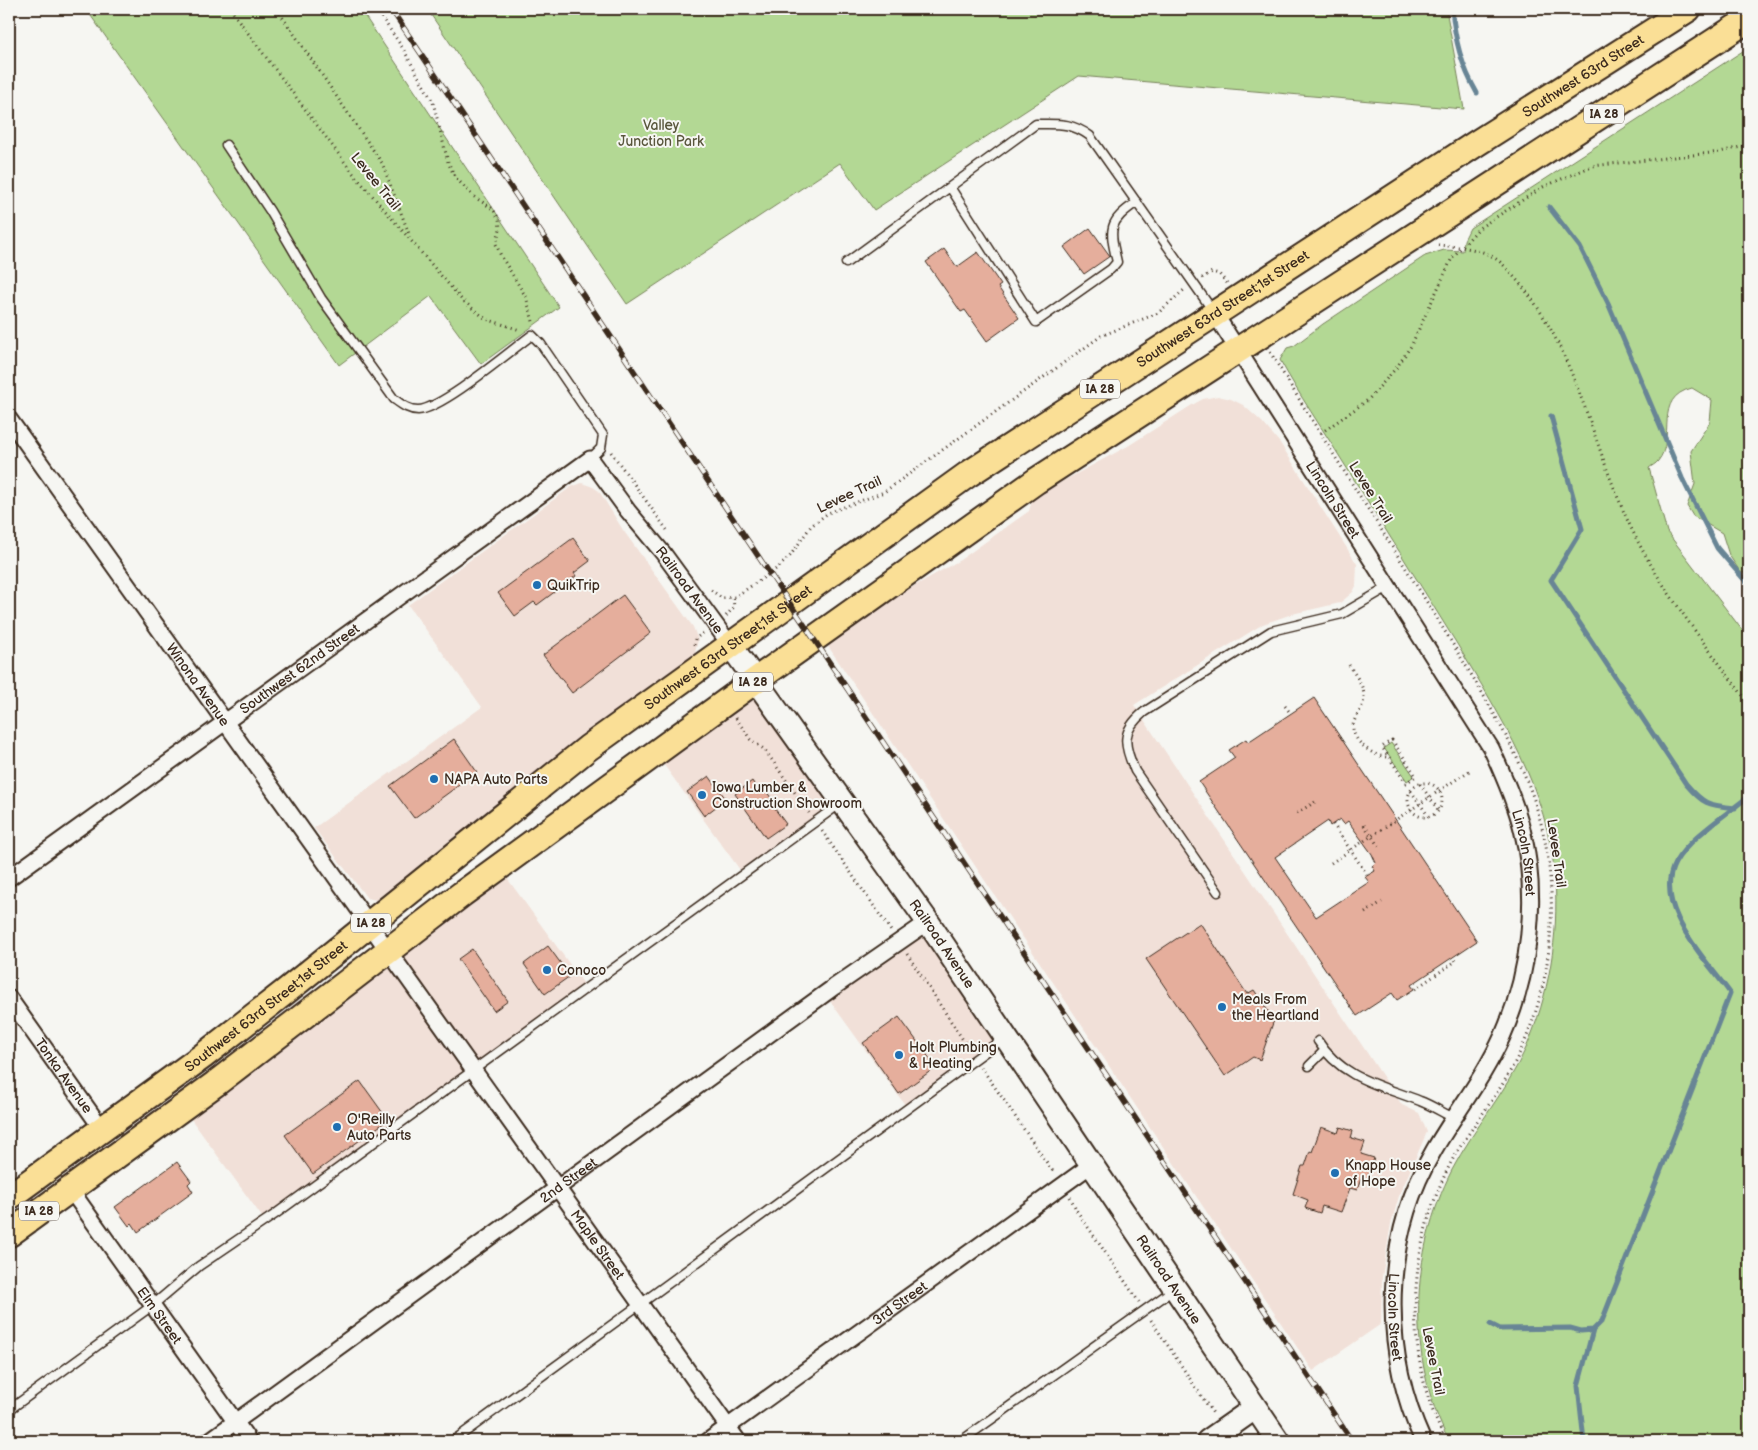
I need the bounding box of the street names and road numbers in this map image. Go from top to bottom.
street label: Southwest 63rd Street [1519,31,1648,121]
road number: IA 28 [1584,105,1624,124]
street label: Levee Trail [347,149,404,214]
street label: Southwest 63rd Street;1st Street [1134,246,1313,371]
road number: IA 28 [1080,379,1120,398]
street label: Lincoln Street [1302,458,1364,542]
street label: Levee Trail [1345,458,1396,526]
street label: Levee Trail [814,472,884,517]
street label: Railroad Avenue [652,543,727,637]
street label: Southwest 63rd Street;1st Street [641,581,816,714]
street label: Southwest 62nd Street [236,620,363,718]
street label: Winona Avenue [163,640,233,729]
road number: IA 28 [733,672,773,692]
street label: Lincoln Street [1508,807,1539,897]
street label: Levee Trail [1543,818,1570,889]
street label: Railroad Avenue [906,896,978,992]
road number: IA 28 [351,914,391,932]
street label: Southwest 63rd Street;1st Street [181,937,351,1076]
street label: Tonka Avenue [31,1035,96,1117]
street label: 2nd Street [537,1154,601,1207]
road number: IA 28 [19,1202,59,1220]
street label: Maple Street [567,1207,628,1283]
street label: Railroad Avenue [1132,1232,1205,1327]
street label: Lincoln Street [1384,1272,1406,1363]
street label: 3rd Street [869,1278,931,1329]
street label: Elm Street [133,1284,186,1348]
street label: Levee Trail [1419,1326,1448,1397]

